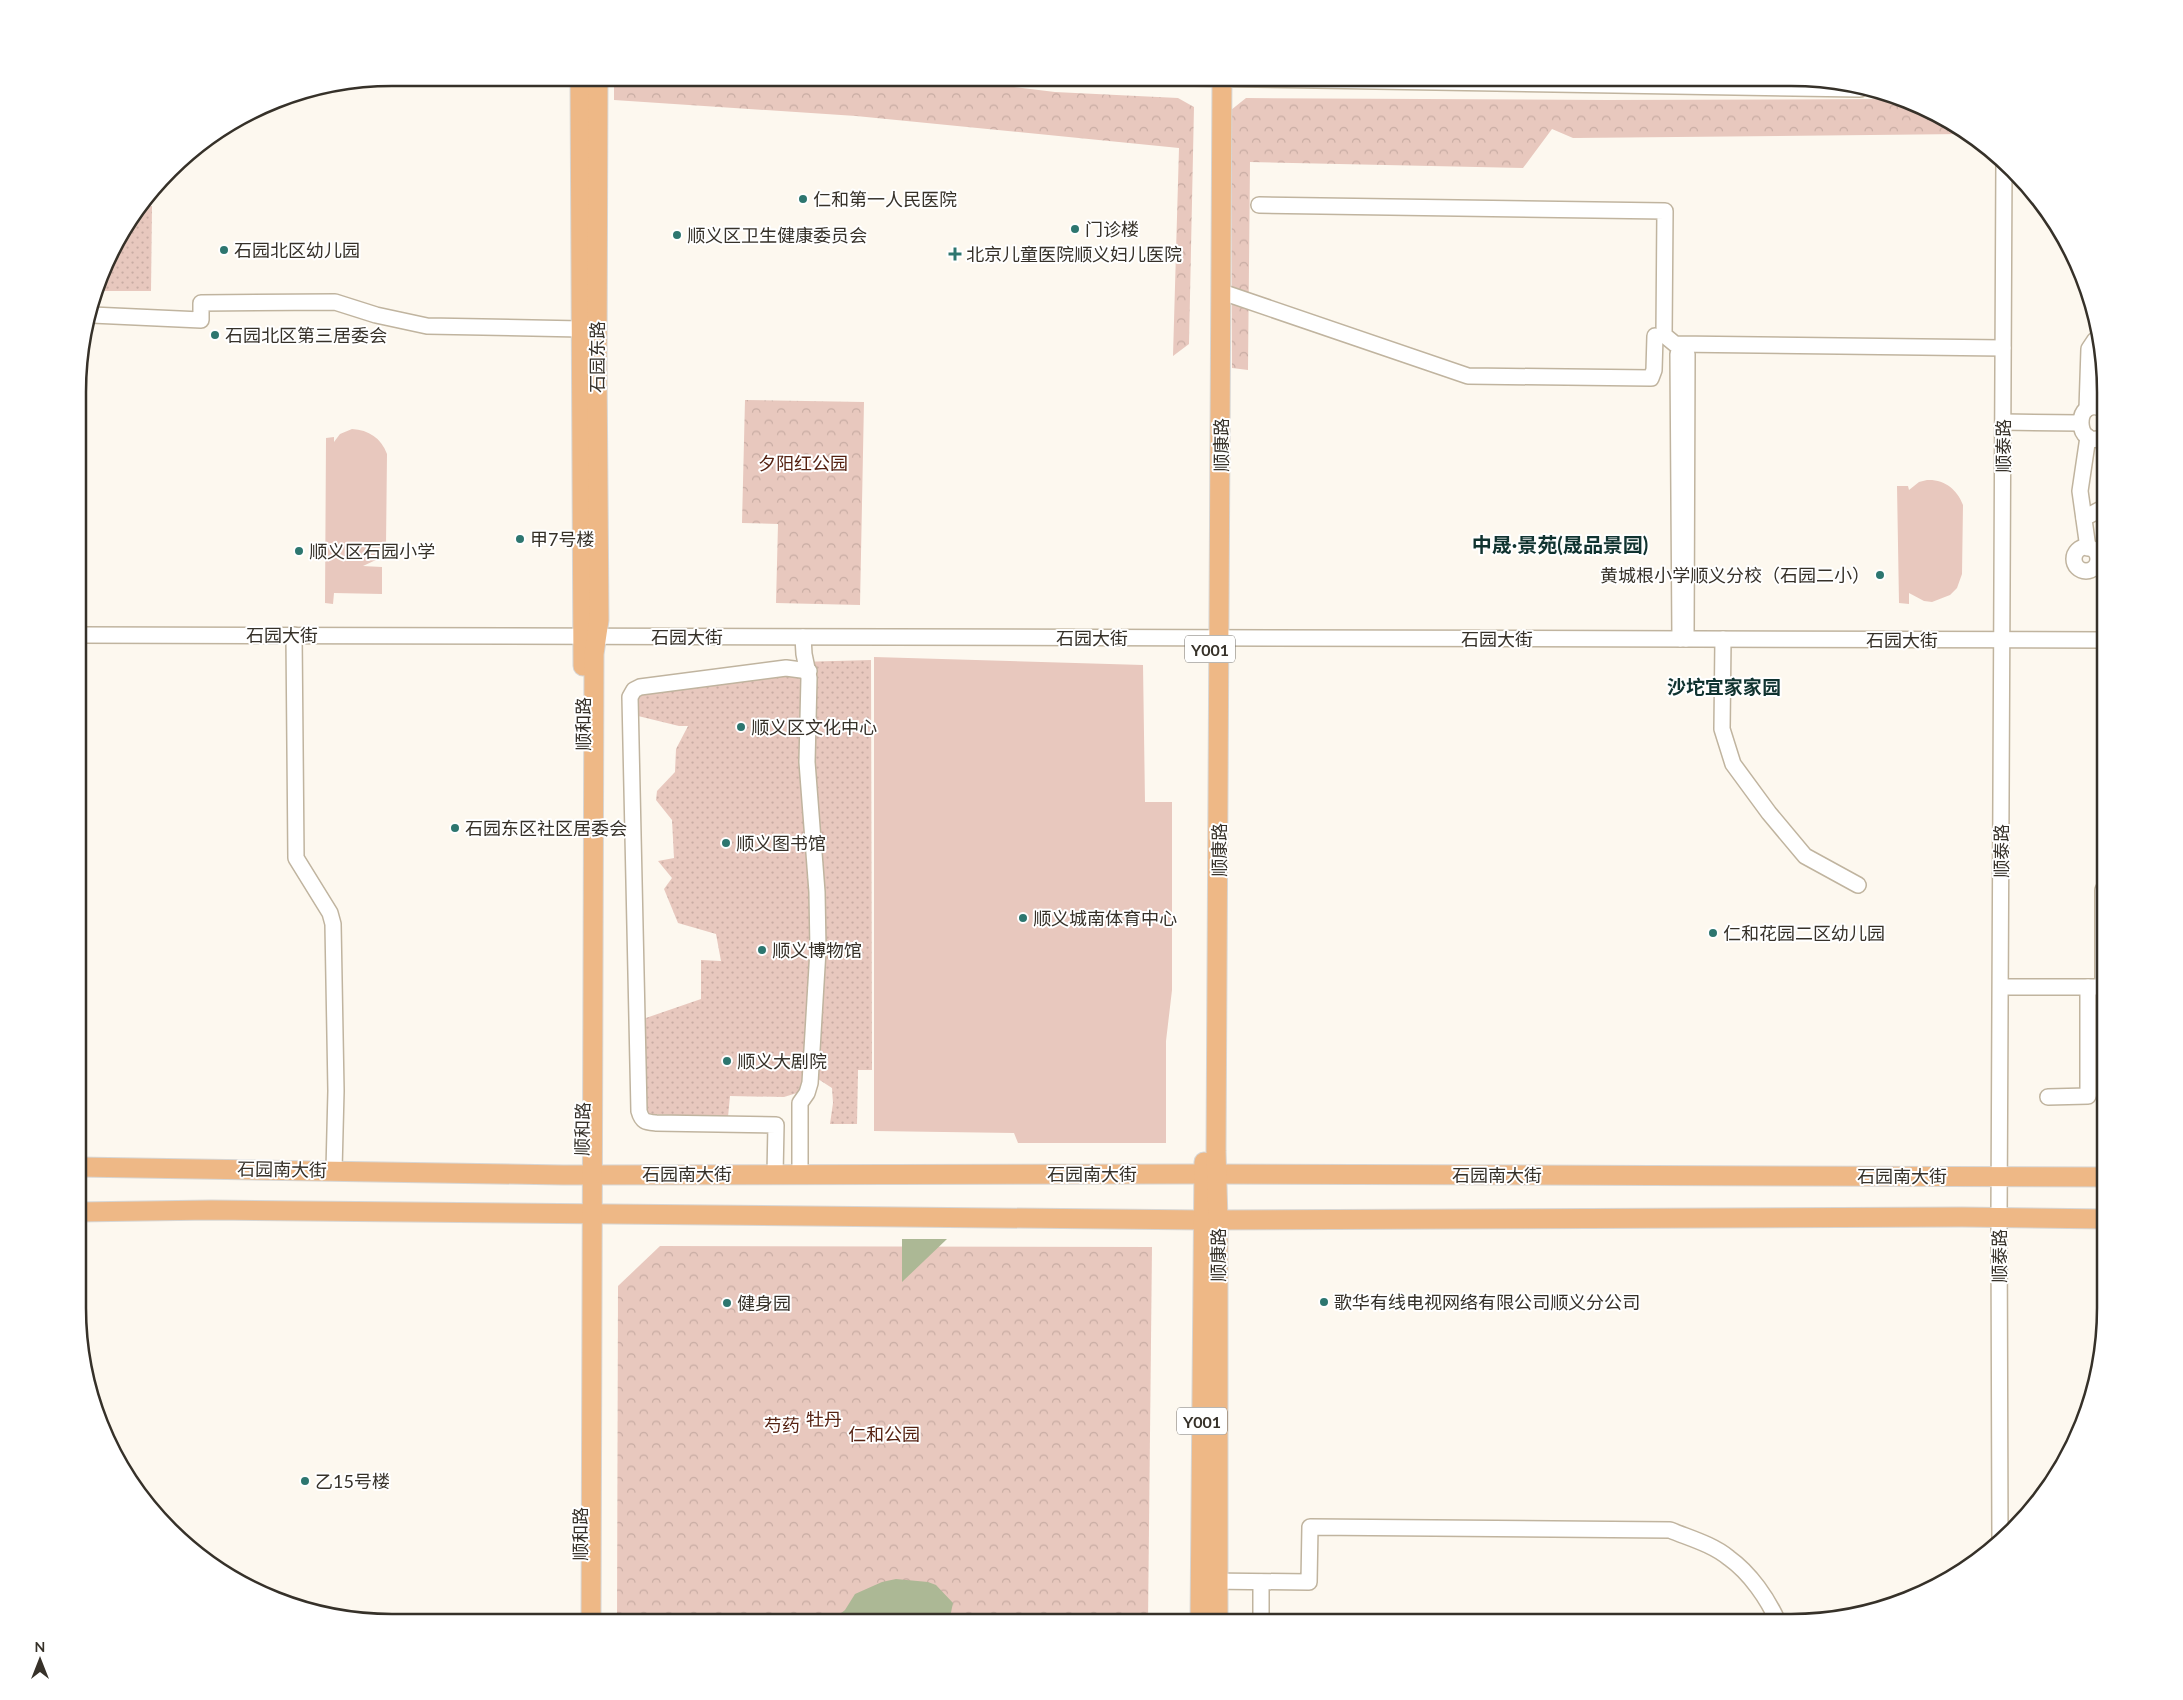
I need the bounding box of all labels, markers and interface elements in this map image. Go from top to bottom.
place label: 仁和第一人民医院 [813,188,957,210]
marker: 仁和第一人民医院 [797,193,809,205]
place label: 门诊楼 [1085,218,1139,240]
marker: 门诊楼 [1069,223,1081,235]
place label: 顺义区卫生健康委员会 [687,224,867,246]
marker: 顺义区卫生健康委员会 [671,229,683,241]
place label: 石园北区幼儿园 [234,239,360,261]
place label: 北京儿童医院顺义妇儿医院 [966,243,1182,265]
marker: 石园北区幼儿园 [218,244,230,256]
marker: 北京儿童医院顺义妇儿医院 [948,247,962,261]
street label: 石园东路 [586,321,608,393]
place label: 石园北区第三居委会 [225,324,387,346]
marker: 石园北区第三居委会 [209,329,221,341]
street label: 顺康路 [1210,418,1232,472]
street label: 顺泰路 [1992,419,2014,473]
park label: 夕阳红公园 [758,452,848,474]
place label: 甲7号楼 [530,528,594,550]
district label: 中晟·景苑(晟品景园) [1472,532,1648,556]
marker: 甲7号楼 [514,533,526,545]
place label: 顺义区石园小学 [309,540,435,562]
marker: 顺义区石园小学 [293,545,305,557]
place label: 黄城根小学顺义分校（石园二小） [1600,564,1870,586]
marker: 黄城根小学顺义分校（石园二小） [1874,569,1886,581]
street label: 石园大街 [246,624,318,646]
street label: 石园大街 [651,626,723,648]
street label: 石园大街 [1056,627,1128,649]
street label: 石园大街 [1461,628,1533,650]
street label: 石园大街 [1866,629,1938,651]
road number: Y001 [1185,636,1235,662]
district label: 沙坨宜家家园 [1667,675,1781,698]
street label: 顺和路 [572,697,594,751]
place label: 顺义区文化中心 [751,716,877,738]
marker: 顺义区文化中心 [735,721,747,733]
place label: 石园东区社区居委会 [465,817,627,839]
marker: 石园东区社区居委会 [449,822,461,834]
street label: 顺康路 [1208,823,1230,877]
street label: 顺泰路 [1990,824,2012,878]
place label: 顺义图书馆 [736,832,826,854]
marker: 顺义图书馆 [720,837,732,849]
place label: 顺义城南体育中心 [1033,907,1177,929]
marker: 顺义城南体育中心 [1017,912,1029,924]
place label: 仁和花园二区幼儿园 [1723,922,1885,944]
marker: 仁和花园二区幼儿园 [1707,927,1719,939]
place label: 顺义博物馆 [772,939,862,961]
marker: 顺义博物馆 [756,944,768,956]
place label: 顺义大剧院 [737,1050,827,1072]
marker: 顺义大剧院 [721,1055,733,1067]
street label: 顺和路 [571,1102,593,1156]
street label: 石园南大街 [237,1157,327,1181]
street label: 石园南大街 [642,1163,732,1185]
street label: 石园南大街 [1047,1163,1137,1185]
street label: 石园南大街 [1452,1164,1542,1186]
street label: 石园南大街 [1857,1165,1947,1187]
street label: 顺康路 [1207,1228,1229,1282]
street label: 顺泰路 [1988,1229,2010,1283]
place label: 歌华有线电视网络有限公司顺义分公司 [1334,1291,1640,1313]
place label: 健身园 [737,1292,791,1314]
marker: 歌华有线电视网络有限公司顺义分公司 [1318,1296,1330,1308]
marker: 健身园 [721,1297,733,1309]
park label: 牡丹 [806,1408,842,1430]
road number: Y001 [1177,1408,1227,1434]
park label: 芍药 [764,1414,800,1436]
park label: 仁和公园 [848,1423,920,1445]
place label: 乙15号楼 [315,1470,390,1492]
marker: 乙15号楼 [299,1475,311,1487]
street label: 顺和路 [569,1507,591,1561]
north arrow [15,1635,65,1685]
text: N [35,1638,45,1655]

